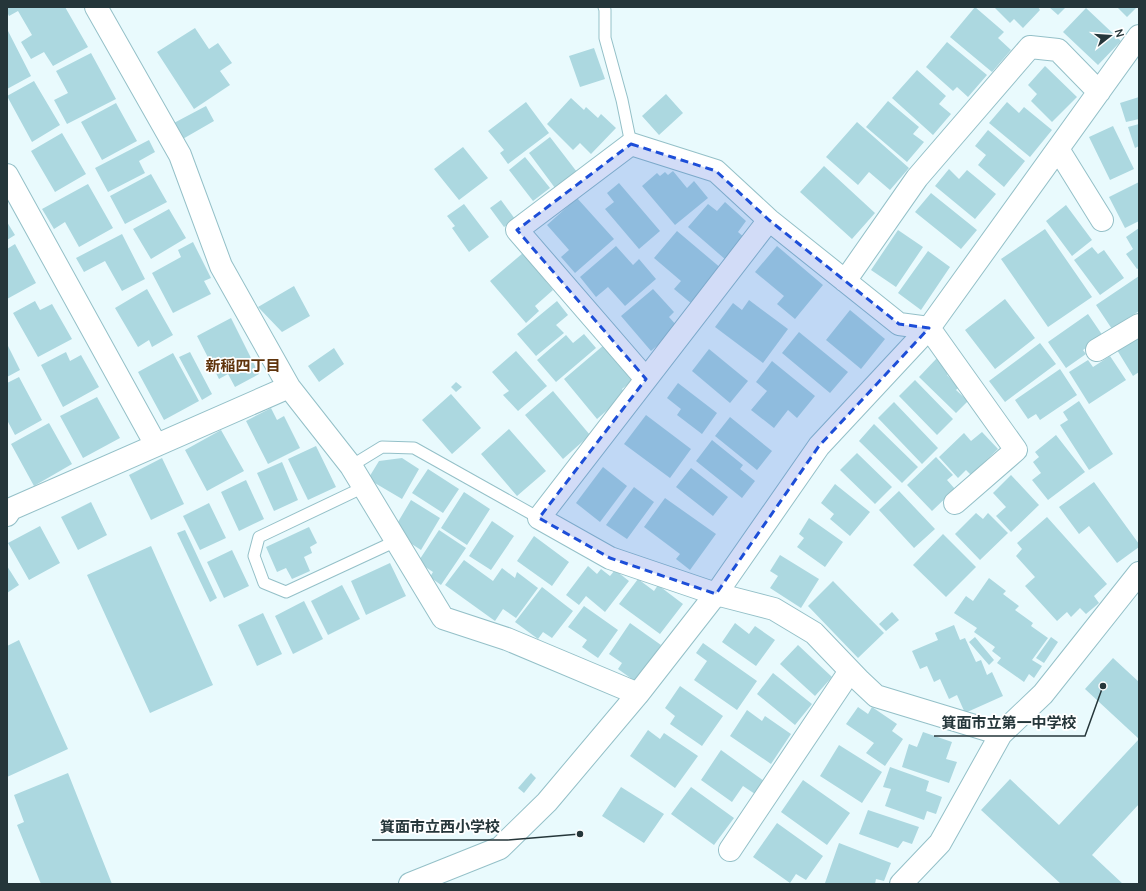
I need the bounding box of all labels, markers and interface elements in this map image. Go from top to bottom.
north arrow [1090,16,1130,56]
text: N [1112,27,1128,39]
district label: 新稲四丁目 [205,355,281,376]
callout: 箕面市立第一中学校 [934,709,1085,736]
text: 箕面市立第一中学校 [941,712,1077,733]
callout: 箕面市立西小学校 [372,813,508,840]
text: 箕面市立西小学校 [380,816,500,837]

